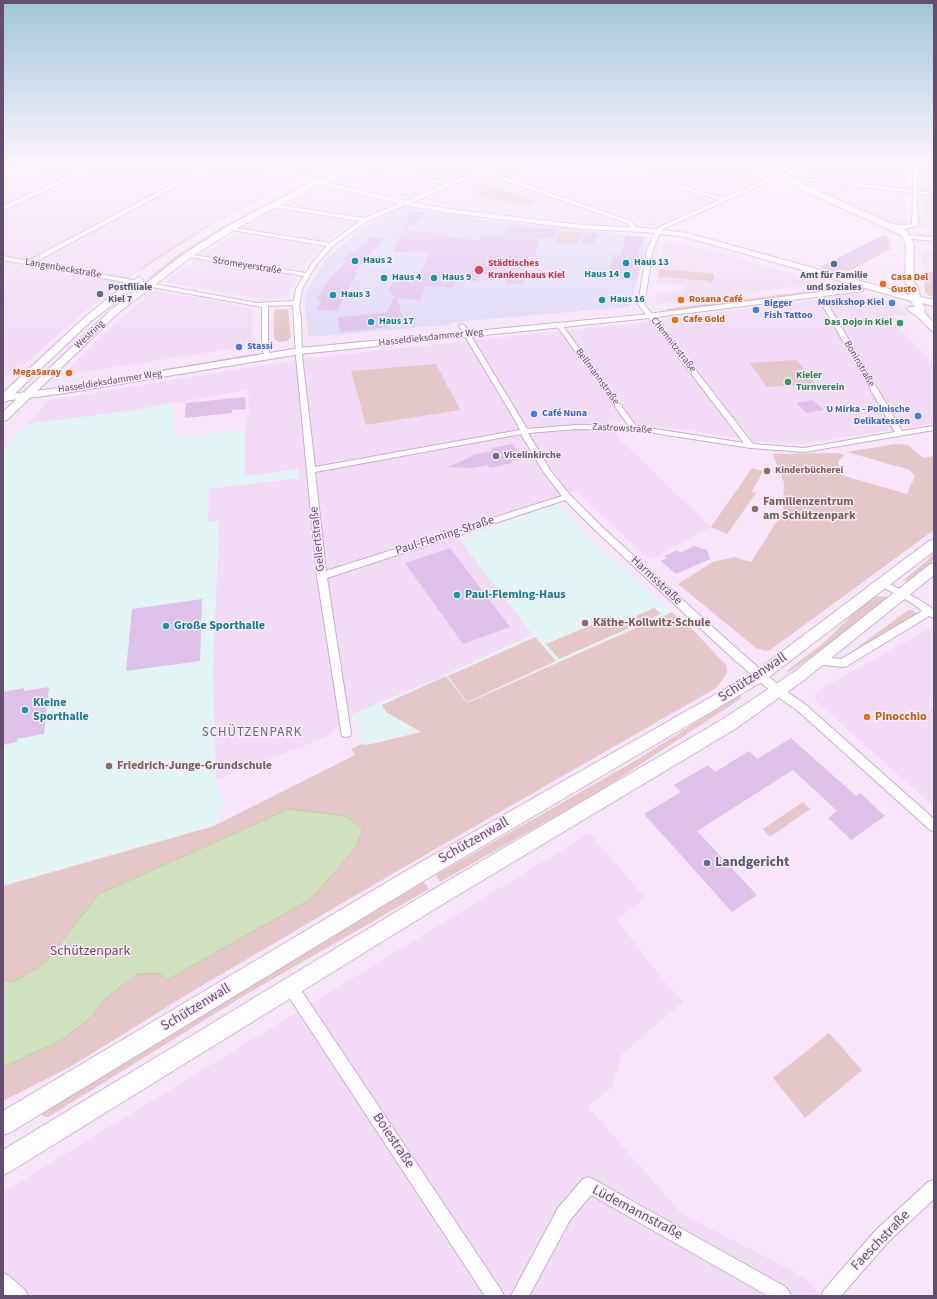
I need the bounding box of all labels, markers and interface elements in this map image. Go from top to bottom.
street label: Stromeyerstraße [212,255,282,277]
place label: Haus 2 [363,255,392,267]
street label: Langenbeckstraße [24,256,102,282]
marker: Haus 2 [350,256,360,266]
place label: Haus 13 [634,257,669,269]
place label: Städtisches Krankenhaus Kiel [488,258,565,282]
marker: Haus 13 [621,258,631,268]
marker: Amt für Familie und Soziales [829,259,839,269]
marker: Städtisches Krankenhaus Kiel [473,264,485,276]
place label: Haus 14 [584,269,619,281]
marker: Haus 14 [622,270,632,280]
place label: Amt für Familie und Soziales [800,270,868,294]
place label: Haus 4 [392,272,421,284]
place label: Haus 9 [442,272,471,284]
place label: Casa Del Gusto [891,272,928,296]
marker: Haus 4 [379,273,389,283]
marker: Haus 9 [429,273,439,283]
marker: Casa Del Gusto [878,279,888,289]
place label: Postfiliale Kiel 7 [108,282,152,306]
marker: Postfiliale Kiel 7 [95,289,105,299]
place label: Haus 3 [341,289,370,301]
marker: Haus 3 [328,290,338,300]
place label: Haus 16 [610,294,645,306]
place label: Rosana Café [689,294,743,306]
marker: Haus 16 [597,295,607,305]
marker: Rosana Café [676,295,686,305]
place label: Musikshop Kiel [818,297,884,309]
place label: Bigger Fish Tattoo [764,298,813,322]
marker: Musikshop Kiel [887,298,897,308]
marker: Bigger Fish Tattoo [751,305,761,315]
place label: Cafe Gold [683,314,725,326]
street label: Chemnitzstraße [648,315,698,375]
marker: Cafe Gold [670,315,680,325]
place label: Haus 17 [379,316,414,328]
marker: Haus 17 [366,317,376,327]
place label: Das Dojo in Kiel [824,317,892,329]
street label: Westring [73,318,107,352]
marker: Das Dojo in Kiel [895,318,905,328]
street label: Hasseldieksdammer Weg [378,327,484,349]
street label: Boninstraße [841,339,877,389]
place label: Stassi [247,341,273,353]
marker: Stassi [234,342,244,352]
street label: Bellmannstraße [573,347,621,407]
place label: MegaSaray [13,367,61,379]
street label: Hasseldieksdammer Weg [57,368,163,396]
marker: MegaSaray [64,368,74,378]
place label: Kieler Turnverein [796,370,844,394]
marker: Kieler Turnverein [783,377,793,387]
place label: U Mirka - Polnische Delikatessen [826,404,910,428]
place label: Café Nuna [542,408,587,420]
marker: Café Nuna [529,409,539,419]
marker: U Mirka - Polnische Delikatessen [913,411,923,421]
street label: Zastrowstraße [592,421,652,437]
place label: Vicelinkirche [504,450,561,462]
marker: Vicelinkirche [491,451,501,461]
place label: Kinderbücherei [775,465,843,477]
marker: Kinderbücherei [762,466,772,476]
place label: Familienzentrum am Schützenpark [763,495,855,523]
marker: Familienzentrum am Schützenpark [750,504,760,514]
street label: Gellertstraße [307,506,329,572]
street label: Paul-Fleming-Straße [394,513,496,559]
street label: Harmsstraße [627,554,685,608]
place label: Paul-Fleming-Haus [465,588,566,602]
marker: Paul-Fleming-Haus [452,590,462,600]
place label: Käthe-Kollwitz-Schule [593,616,711,630]
marker: Käthe-Kollwitz-Schule [580,618,590,628]
place label: Große Sporthalle [174,619,265,633]
marker: Große Sporthalle [161,621,171,631]
street label: Schützenwall [716,650,790,706]
place label: Kleine Sporthalle [33,696,89,724]
marker: Kleine Sporthalle [20,705,30,715]
place label: Pinocchio [875,710,927,724]
marker: Pinocchio [862,712,872,722]
district label: SCHÜTZENPARK [202,725,302,741]
place label: Friedrich-Junge-Grundschule [117,759,272,773]
marker: Friedrich-Junge-Grundschule [104,761,114,771]
street label: Schützenwall [436,814,512,868]
place label: Landgericht [715,855,789,871]
marker: Landgericht [702,858,712,868]
park label: Schützenpark [50,944,130,960]
street label: Schützenwall [158,981,234,1035]
street label: Boiestraße [368,1110,418,1172]
street label: Lüdemannstraße [589,1182,685,1244]
street label: Faeschstraße [848,1207,914,1275]

